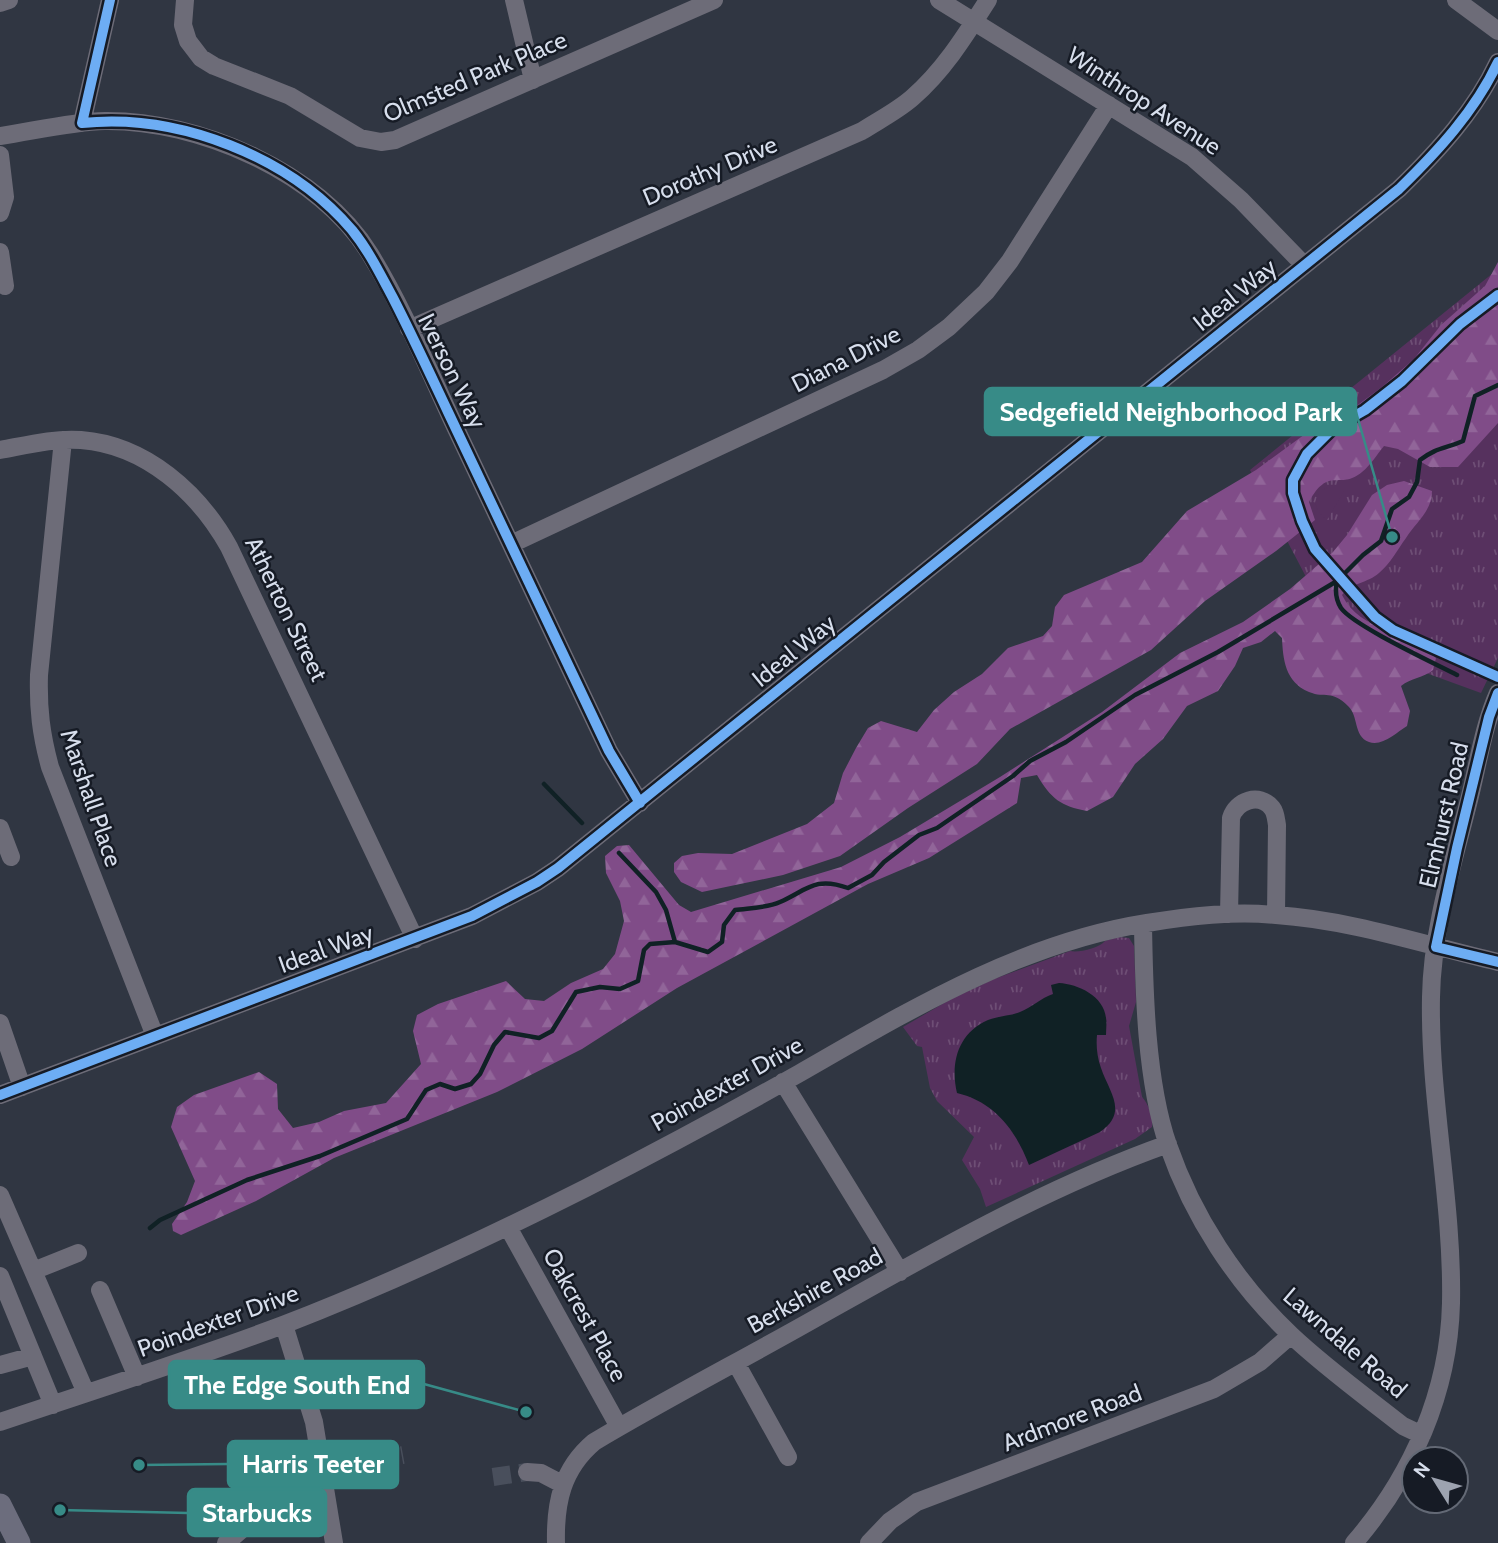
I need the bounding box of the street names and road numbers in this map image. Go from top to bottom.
street label: Olmsted Park Place [379,25,571,128]
street label: Winthrop Avenue [1062,40,1227,161]
street label: Dorothy Drive [638,129,781,212]
street label: Ideal Way [1187,252,1282,337]
street label: Iverson Way [412,309,493,433]
street label: Diana Drive [787,319,905,398]
street label: Atherton Street [239,532,334,686]
street label: Ideal Way [746,608,841,693]
street label: Marshall Place [54,725,129,870]
street label: Elmhurst Road [1413,739,1474,891]
street label: Ideal Way [274,918,377,979]
street label: Poindexter Drive [646,1030,808,1137]
street label: Berkshire Road [742,1242,887,1340]
street label: Oakcrest Place [537,1243,634,1386]
street label: Poindexter Drive [133,1278,302,1363]
street label: Lawndale Road [1278,1281,1413,1404]
street label: Ardmore Road [998,1378,1145,1457]

